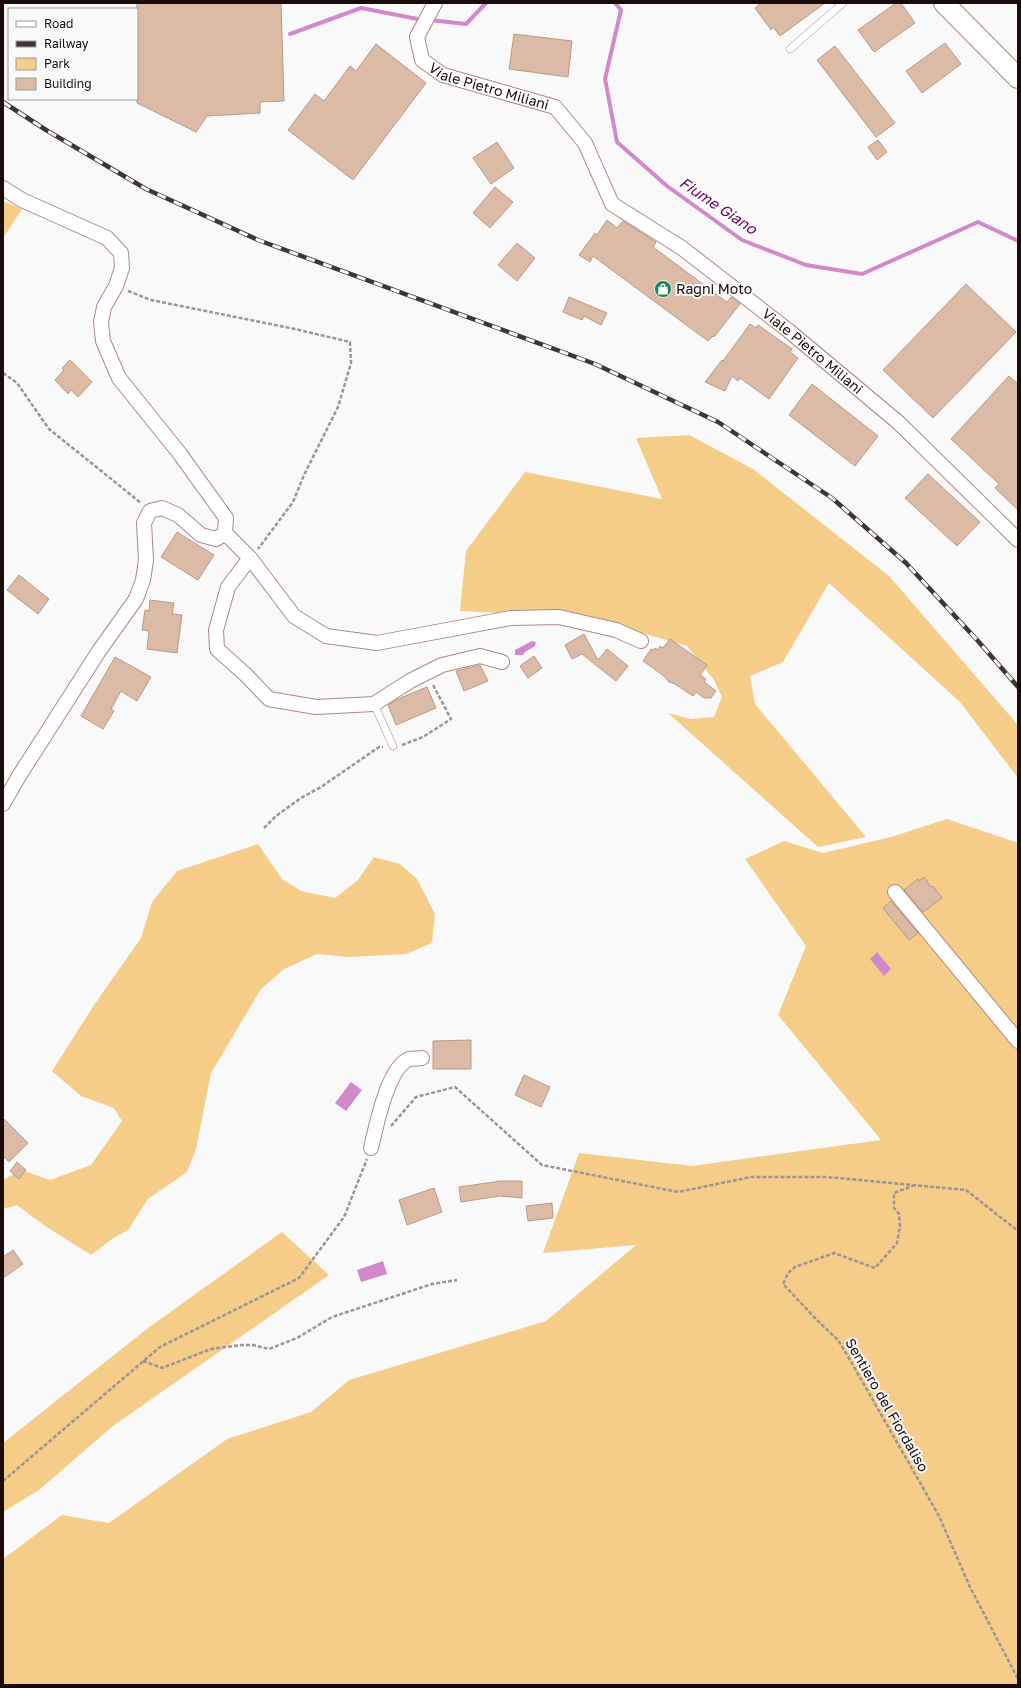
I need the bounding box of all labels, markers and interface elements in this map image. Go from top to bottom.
legend [8,8,138,100]
text: Road [44,16,73,31]
text: Railway [44,36,89,51]
text: Park [44,56,70,71]
street label: Viale Pietro Miliani [426,59,551,113]
text: Building [44,76,92,91]
water label: Fiume Giano [677,173,761,238]
shop icon: Ragni Moto [653,279,673,299]
place label: Ragni Moto [676,280,752,297]
street label: Viale Pietro Miliani [759,305,867,397]
street label: Sentiero del Fiordaliso [842,1335,933,1475]

